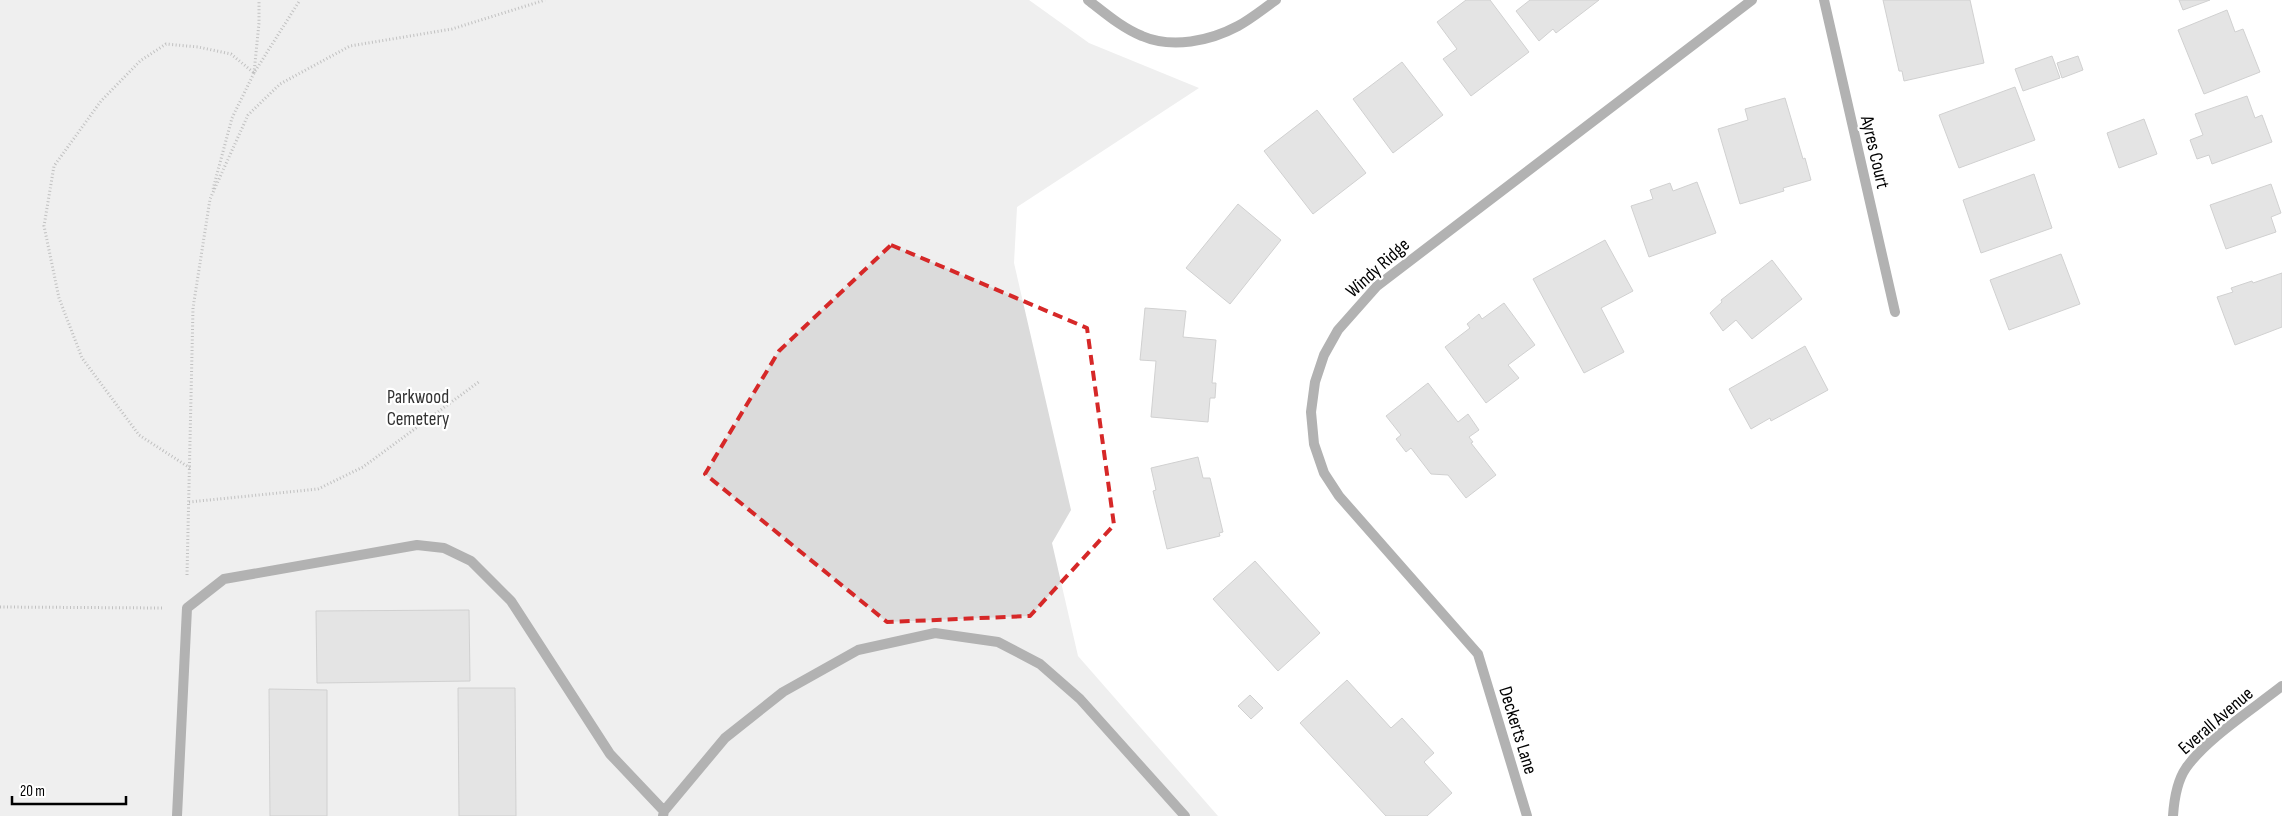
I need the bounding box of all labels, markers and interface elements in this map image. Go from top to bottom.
street label: Ayres Court [1855,113,1894,191]
street label: Windy Ridge [1341,234,1415,303]
park label: Parkwood Cemetery [387,386,450,431]
street label: Everall Avenue [2174,682,2258,760]
street label: Deckerts Lane [1493,684,1542,777]
scale bar [12,774,126,806]
text: 20 m [20,782,45,801]

